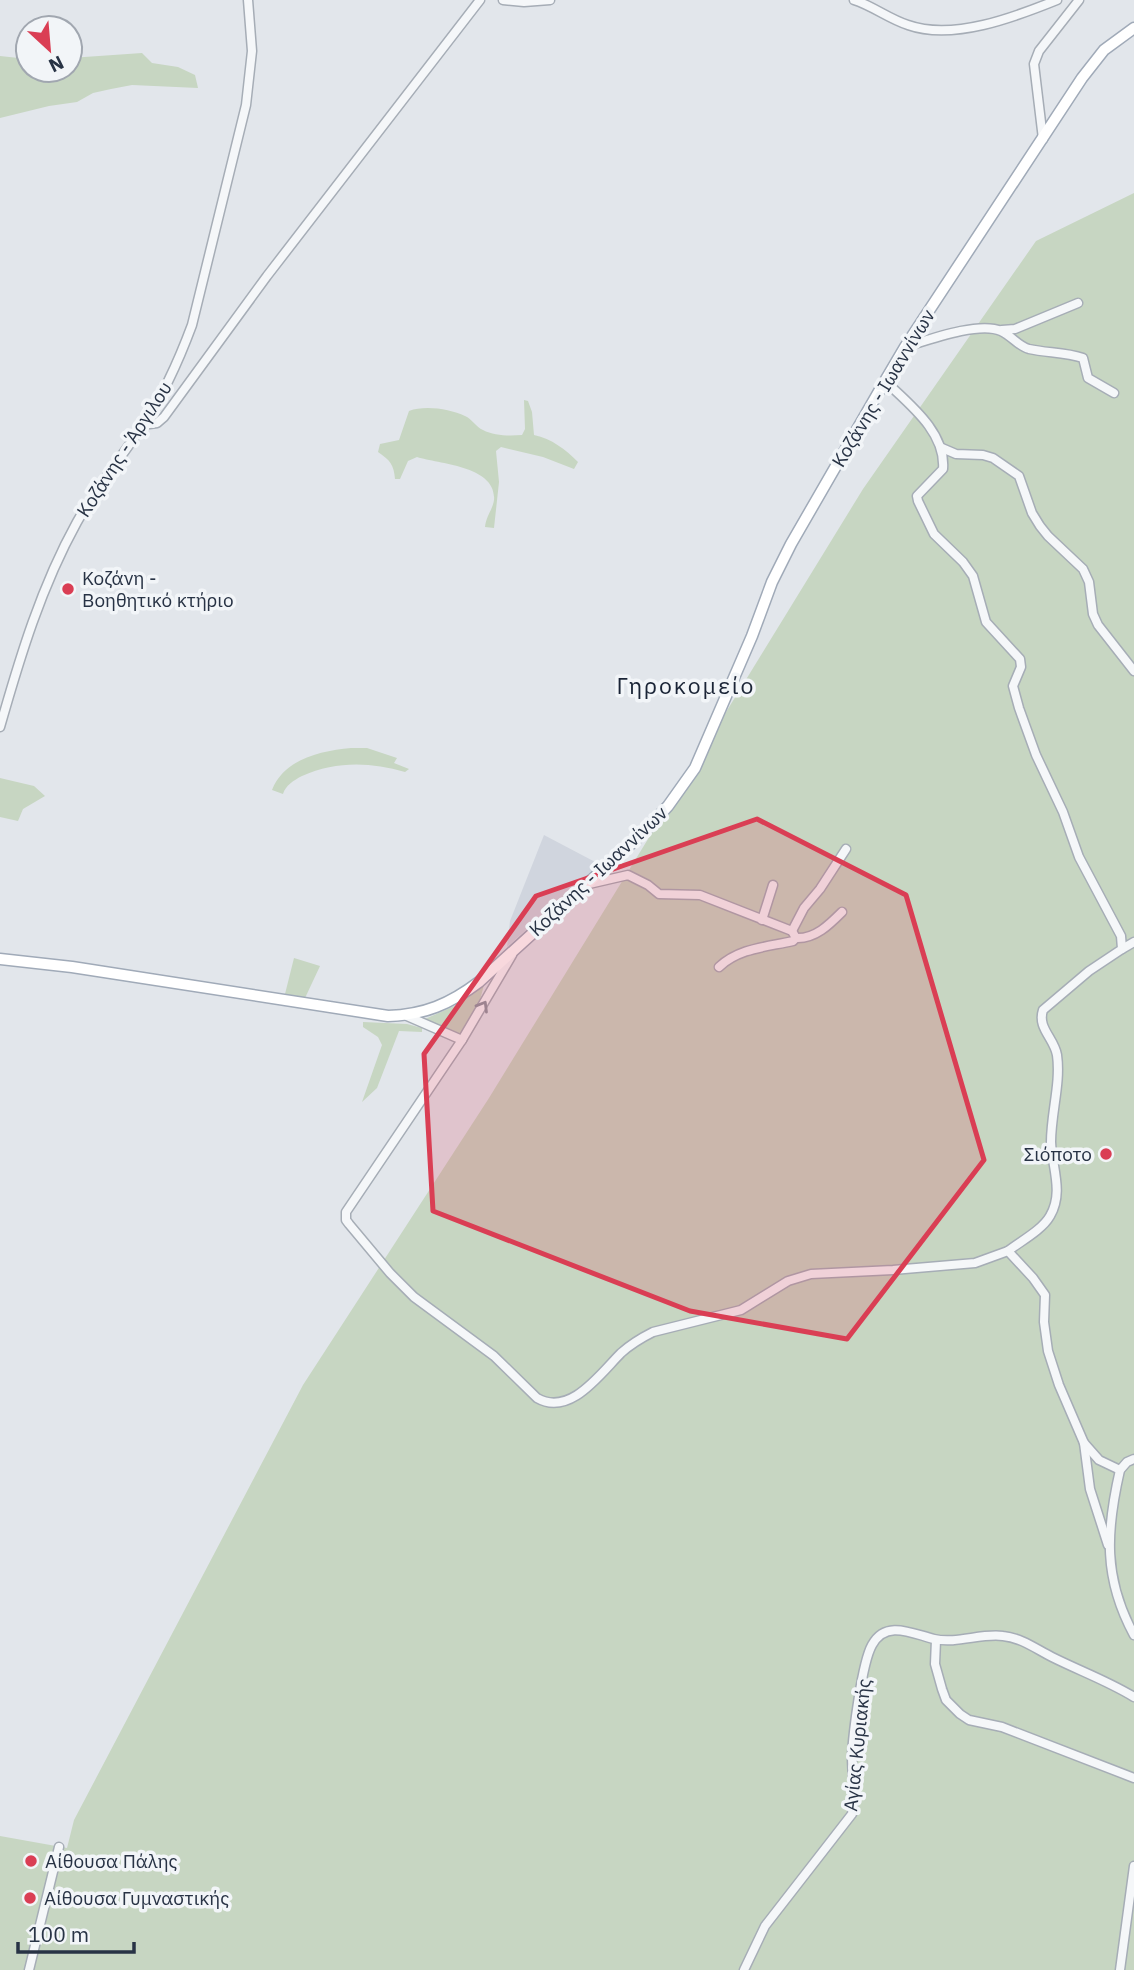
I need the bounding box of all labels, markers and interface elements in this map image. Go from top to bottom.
north arrow [14,14,84,84]
text: N [45,50,68,78]
street label: Κοζάνης - Ιωαννίνων [826,304,940,471]
street label: Κοζάνης - Άργιλου [71,377,177,521]
place label: Κοζάνη - Βοηθητικό κτήριο [82,566,234,612]
marker: Κοζάνη - Βοηθητικό κτήριο [60,581,76,597]
district label: Γηροκομείο [617,670,755,700]
street label: Κοζάνης - Ιωαννίνων [524,801,672,941]
one-way arrow [474,1000,487,1013]
place label: Σιόποτο [1024,1142,1092,1166]
marker: Σιόποτο [1098,1146,1114,1162]
street label: Αγίας Κυριακής [838,1677,876,1813]
place label: Αίθουσα Πάλης [45,1849,178,1873]
marker: Αίθουσα Πάλης [23,1853,39,1869]
place label: Αίθουσα Γυμναστικής [44,1886,229,1910]
marker: Αίθουσα Γυμναστικής [22,1890,38,1906]
scale bar [18,1910,133,1954]
text: 100 m [28,1920,89,1948]

